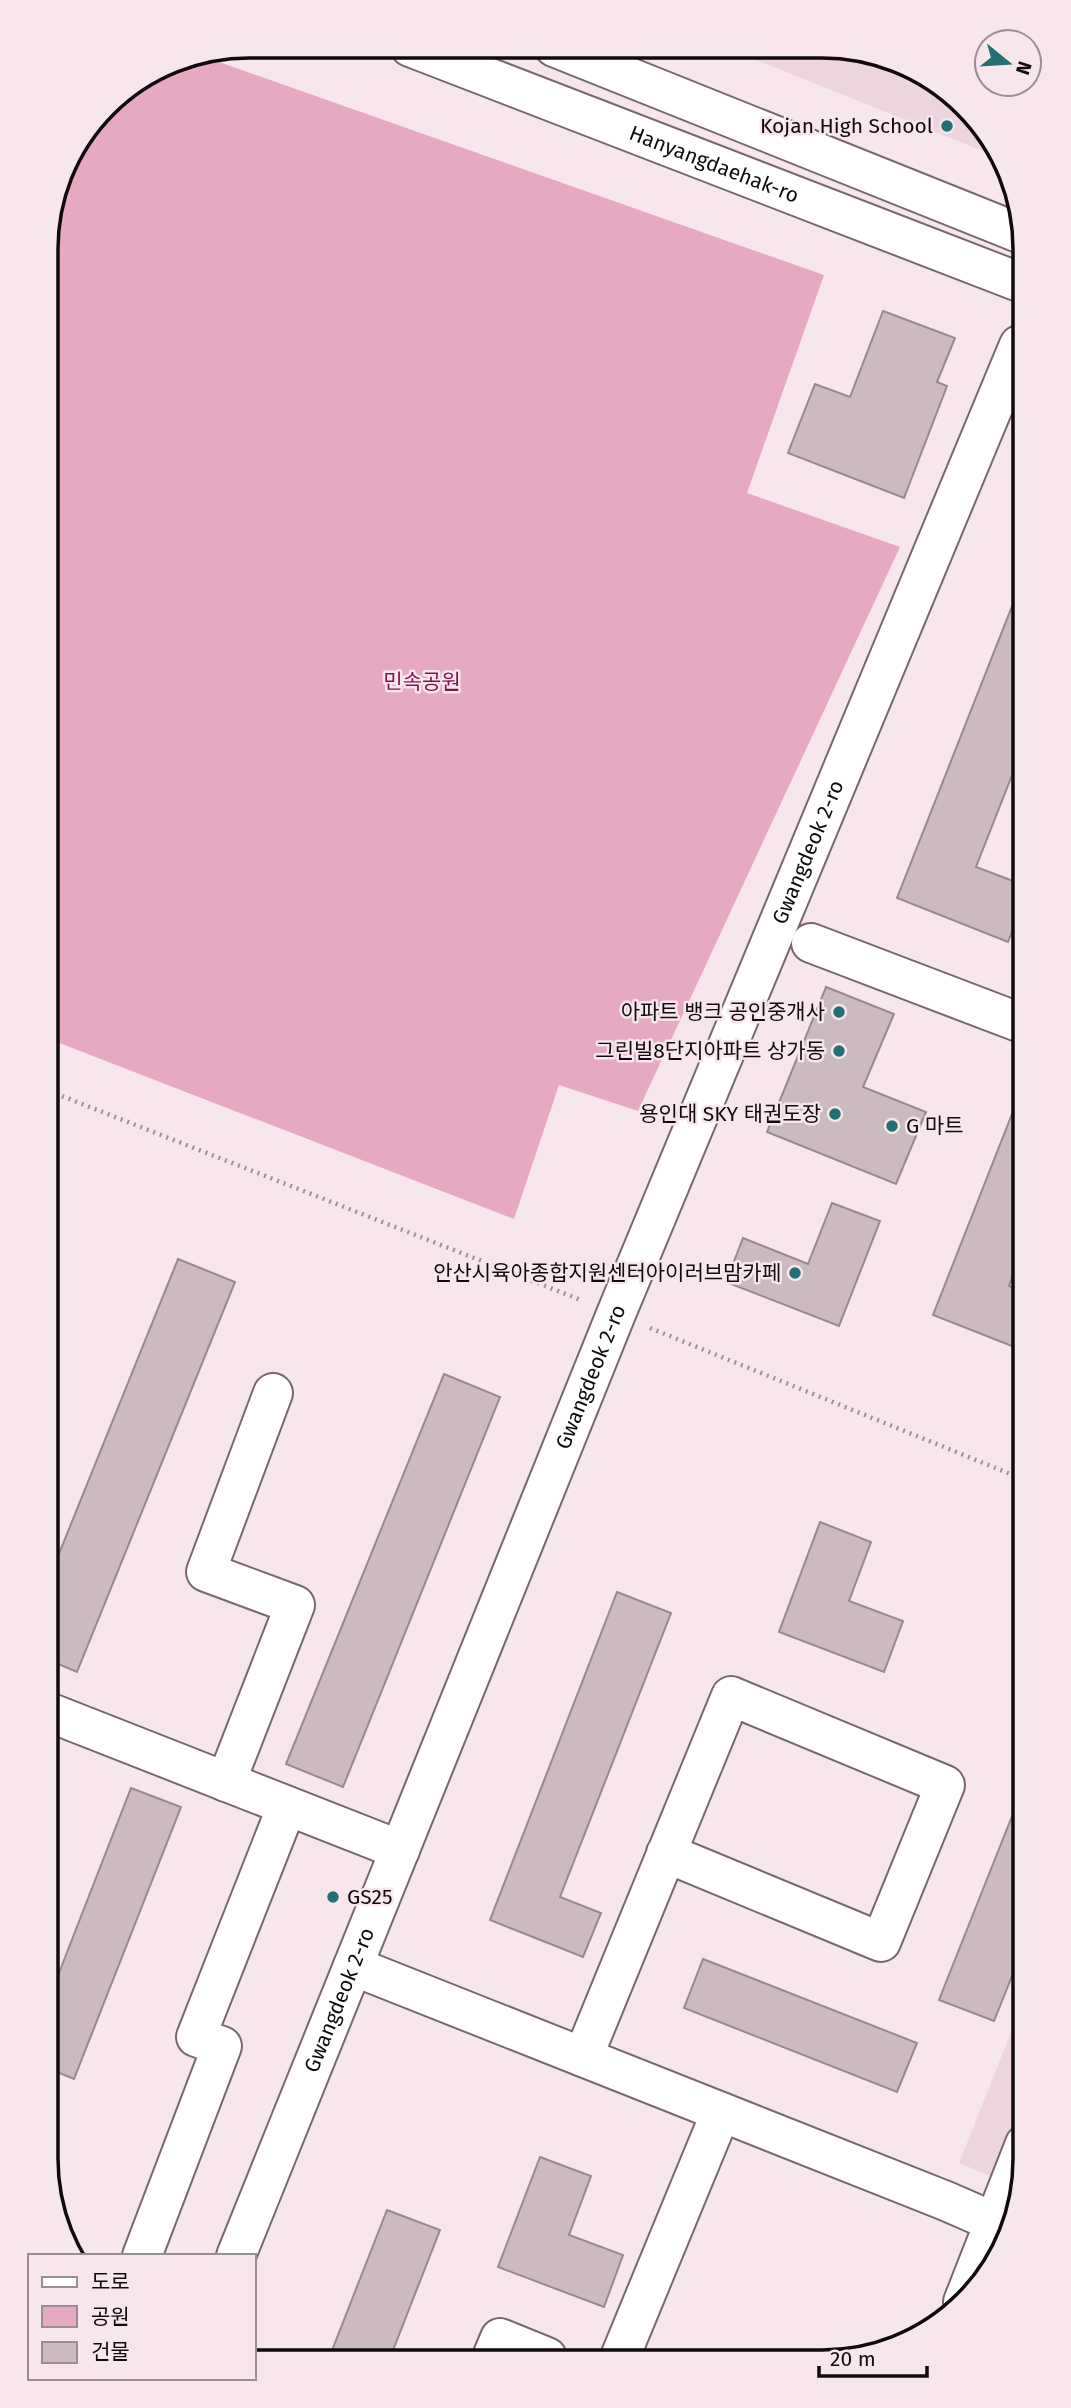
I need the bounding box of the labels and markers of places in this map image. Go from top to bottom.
place label: Kojan High School [760,113,933,139]
marker: Kojan High School [939,118,955,134]
place label: 아파트 뱅크 공인중개사 [621,999,825,1025]
marker: 아파트 뱅크 공인중개사 [831,1004,847,1020]
place label: 그린빌8단지아파트 상가동 [595,1038,825,1064]
marker: 그린빌8단지아파트 상가동 [831,1043,847,1059]
place label: 용인대 SKY 태권도장 [639,1101,821,1127]
marker: 용인대 SKY 태권도장 [827,1106,843,1122]
place label: G 마트 [906,1113,963,1139]
marker: G 마트 [884,1118,900,1134]
place label: 안산시육아종합지원센터아이러브맘카페 [433,1260,781,1286]
marker: 안산시육아종합지원센터아이러브맘카페 [787,1265,803,1281]
place label: GS25 [347,1884,392,1910]
marker: GS25 [325,1889,341,1905]

